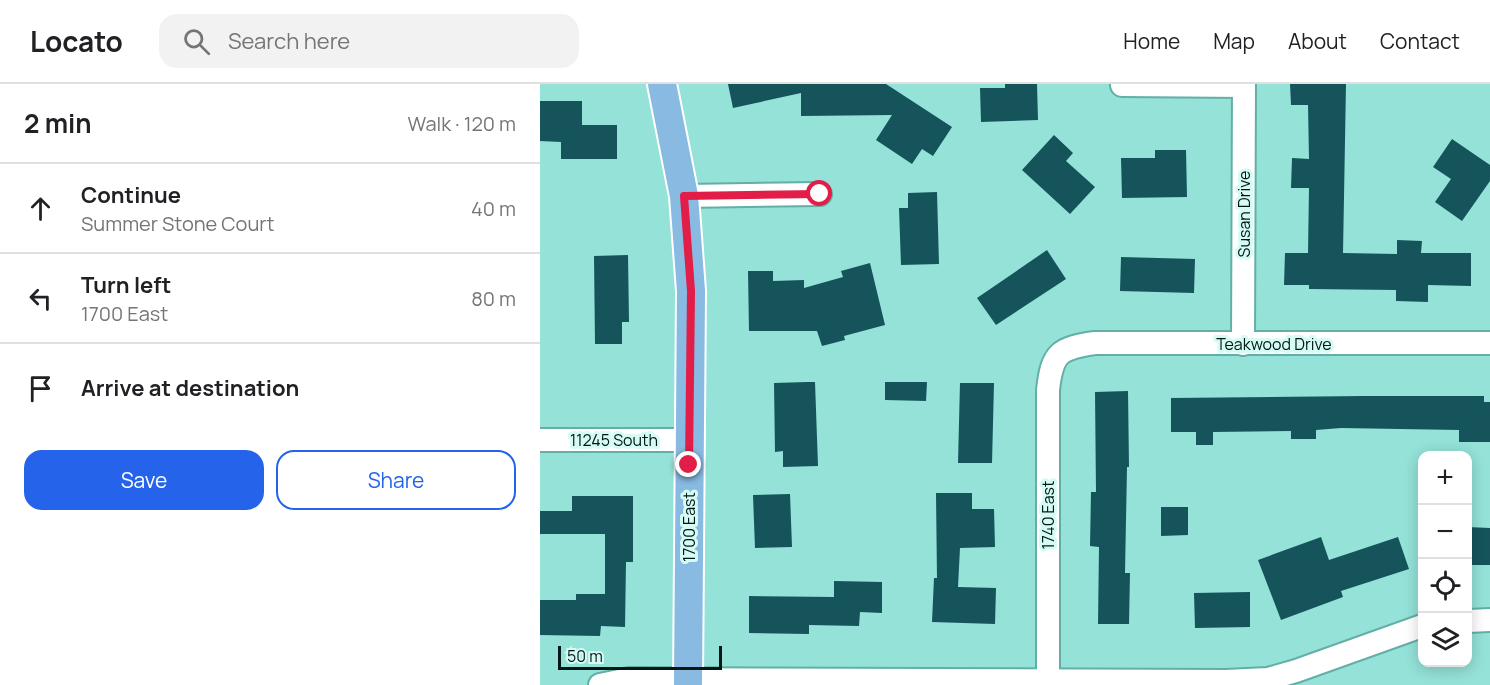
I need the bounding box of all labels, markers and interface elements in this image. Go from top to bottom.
search box [159,14,579,68]
text: Locato [30,22,123,60]
icon: search [180,25,213,58]
text: Search here [228,26,350,56]
text: Home [1123,27,1180,55]
text: Map [1213,27,1255,55]
text: About [1288,27,1347,55]
text: Contact [1380,27,1460,55]
text: 2 min [24,105,92,141]
text: Walk · 120 m [408,110,516,137]
street label: Susan Drive [1233,171,1255,257]
text: Continue [81,180,181,210]
route start [806,180,832,206]
icon: ahead [24,192,57,225]
text: 40 m [471,195,516,222]
text: Summer Stone Court [81,210,274,237]
text: Turn left [81,270,171,300]
icon: left [24,282,57,315]
text: 80 m [471,285,516,312]
text: 1700 East [81,300,168,327]
street label: Teakwood Drive [1216,333,1332,355]
icon: arrive [24,372,57,405]
text: Arrive at destination [81,373,299,403]
street label: 11245 South [570,429,658,451]
button: Save [24,450,264,510]
button: Share [276,450,516,510]
route end [675,451,701,477]
map controls [1418,451,1472,667]
button: + [1418,451,1472,505]
street label: 1740 East [1037,481,1059,549]
street label: 1700 East [678,492,700,562]
button: − [1418,505,1472,559]
button: locate [1418,559,1472,613]
button: layers [1418,613,1472,667]
scale bar [558,643,722,670]
text: 50 m [567,645,603,667]

